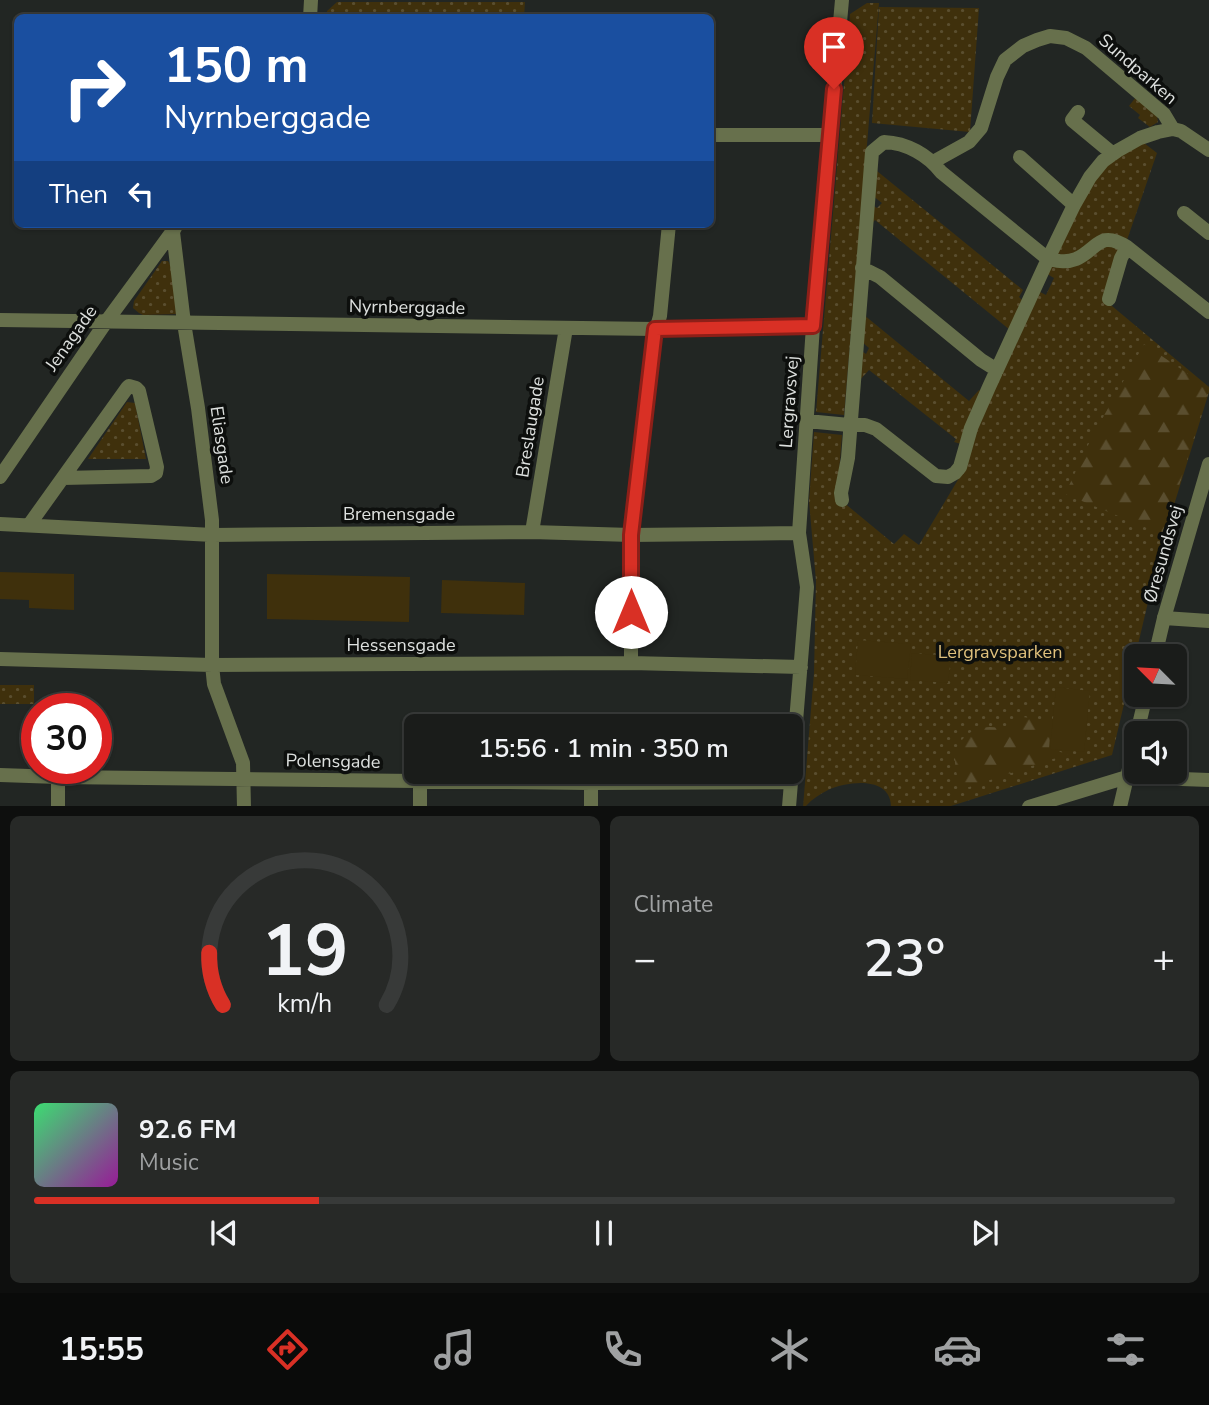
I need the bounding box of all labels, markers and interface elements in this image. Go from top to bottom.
pin [804,17,864,89]
icon: arrive [815,28,853,66]
street label: Sundparken [1094,28,1182,110]
text: 150 m [164,32,308,99]
icon: right [49,42,140,133]
text: Nyrnberggade [164,96,371,139]
icon: left [122,175,160,213]
text: Then [49,177,108,212]
street label: Nyrnberggade [349,294,465,320]
street label: Jenagade [39,300,102,377]
street label: Lergravsvej [774,355,804,449]
street label: Breslaugade [510,375,550,479]
street label: Eliasgade [205,405,239,485]
street label: Bremensgade [343,502,455,526]
street label: Øresundsvej [1138,502,1188,606]
position arrow [594,575,668,649]
street label: Hessensgade [346,633,456,657]
park label: Lergravsparken [938,640,1062,664]
north arrow [1124,644,1186,707]
map controls [1124,644,1187,784]
speed limit sign: 30 [21,693,112,784]
button: sound [1124,721,1187,784]
text: 15:56 · 1 min · 350 m [478,731,729,766]
street label: Polensgade [285,748,381,774]
text: Climate [634,889,713,920]
text: 19 [261,901,348,1001]
text: 23° [863,923,945,994]
text: − [634,934,656,985]
text: + [1152,934,1175,985]
text: km/h [277,986,332,1020]
text: 92.6 FM [139,1112,236,1147]
text: Music [139,1147,199,1178]
icon: previous [205,1214,243,1252]
icon: pause [585,1214,623,1252]
icon: next [966,1214,1004,1252]
icon: directions [263,1325,312,1374]
icon: music [430,1325,479,1374]
icon: phone [598,1325,647,1374]
icon: climate [765,1325,814,1374]
icon: car [933,1325,982,1374]
icon: filters [1101,1325,1150,1374]
text: 15:55 [59,1328,144,1371]

